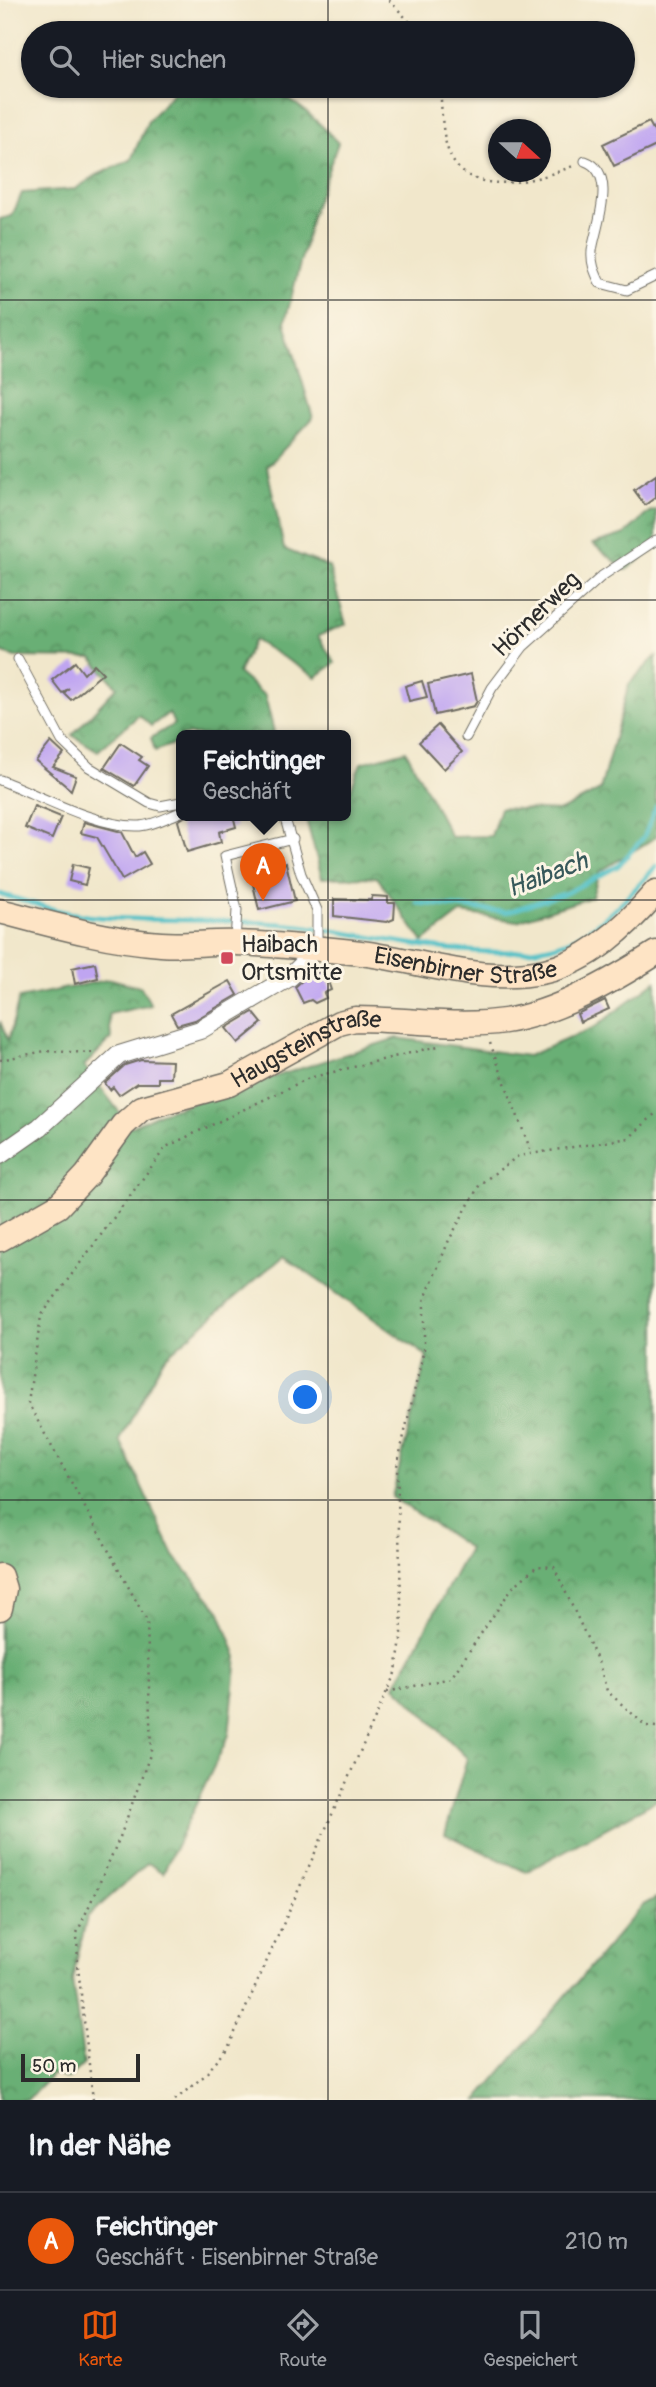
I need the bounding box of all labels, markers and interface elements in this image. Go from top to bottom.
search box [21,21,635,98]
icon: search [45,41,83,79]
text: Hier suchen [101,44,226,76]
north arrow [488,119,551,182]
street label: Hörnerweg [486,565,586,663]
popup [176,730,351,821]
text: Feichtinger [202,745,325,777]
text: Geschäft [202,777,291,806]
pin: A [240,843,286,901]
water label: Haibach [503,844,594,905]
place label: Haibach Ortsmitte [241,930,342,987]
street label: Eisenbirner Straße [372,941,561,990]
marker: Haibach Ortsmitte [219,950,235,966]
street label: Haugsteinstraße [226,1005,382,1095]
your location [288,1380,322,1414]
scale bar [21,2051,140,2083]
text: 50 m [32,2054,76,2078]
text: In der Nähe [28,2127,170,2164]
text: Feichtinger [95,2211,217,2243]
text: A [44,2227,58,2256]
text: 210 m [565,2227,628,2256]
text: Geschäft · Eisenbirner Straße [95,2243,378,2272]
tab: Karte [78,2306,122,2372]
tab: Route [279,2306,327,2372]
tab: Gespeichert [483,2306,578,2372]

